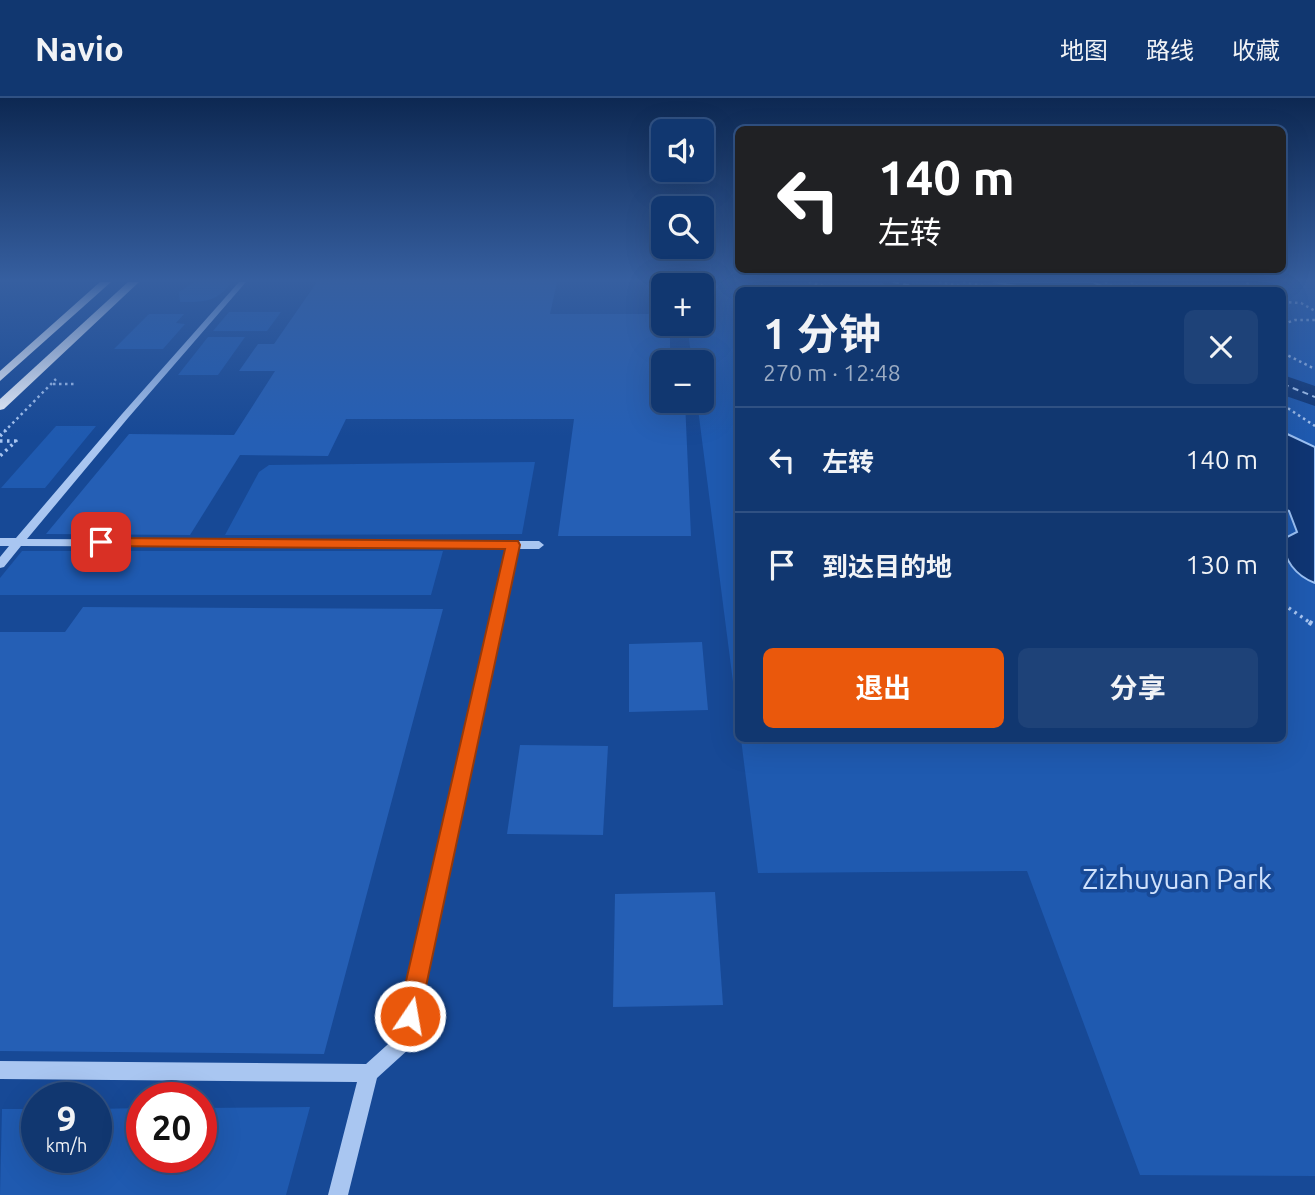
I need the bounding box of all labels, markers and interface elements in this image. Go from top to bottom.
text: Navio [35,30,124,67]
text: 地图 [1060,37,1108,64]
text: 路线 [1146,37,1194,64]
text: 收藏 [1232,37,1280,64]
map controls [651,119,714,413]
button: sound [651,119,714,182]
text: 140 m [878,149,1015,204]
icon: left [763,154,854,245]
button: search [651,196,714,259]
text: 左转 [878,214,942,250]
button: + [651,273,714,336]
text: 1 分钟 [763,310,881,357]
button: close [1184,310,1258,384]
button: − [651,350,714,413]
text: 270 m · 12:48 [763,360,901,385]
icon: left [763,441,801,479]
text: 140 m [1186,445,1258,474]
text: 左转 [822,447,874,476]
pin [71,512,131,572]
icon: arrive [82,523,120,561]
icon: arrive [763,546,801,584]
text: 130 m [1186,550,1258,579]
text: 到达目的地 [822,552,952,581]
button: 退出 [763,648,1004,728]
button: 分享 [1018,648,1258,728]
park label: Zizhuyuan Park [1082,863,1272,894]
position arrow [373,979,447,1053]
speed limit sign: 20 [126,1082,217,1173]
text: 9 [57,1098,76,1138]
text: km/h [46,1135,87,1155]

